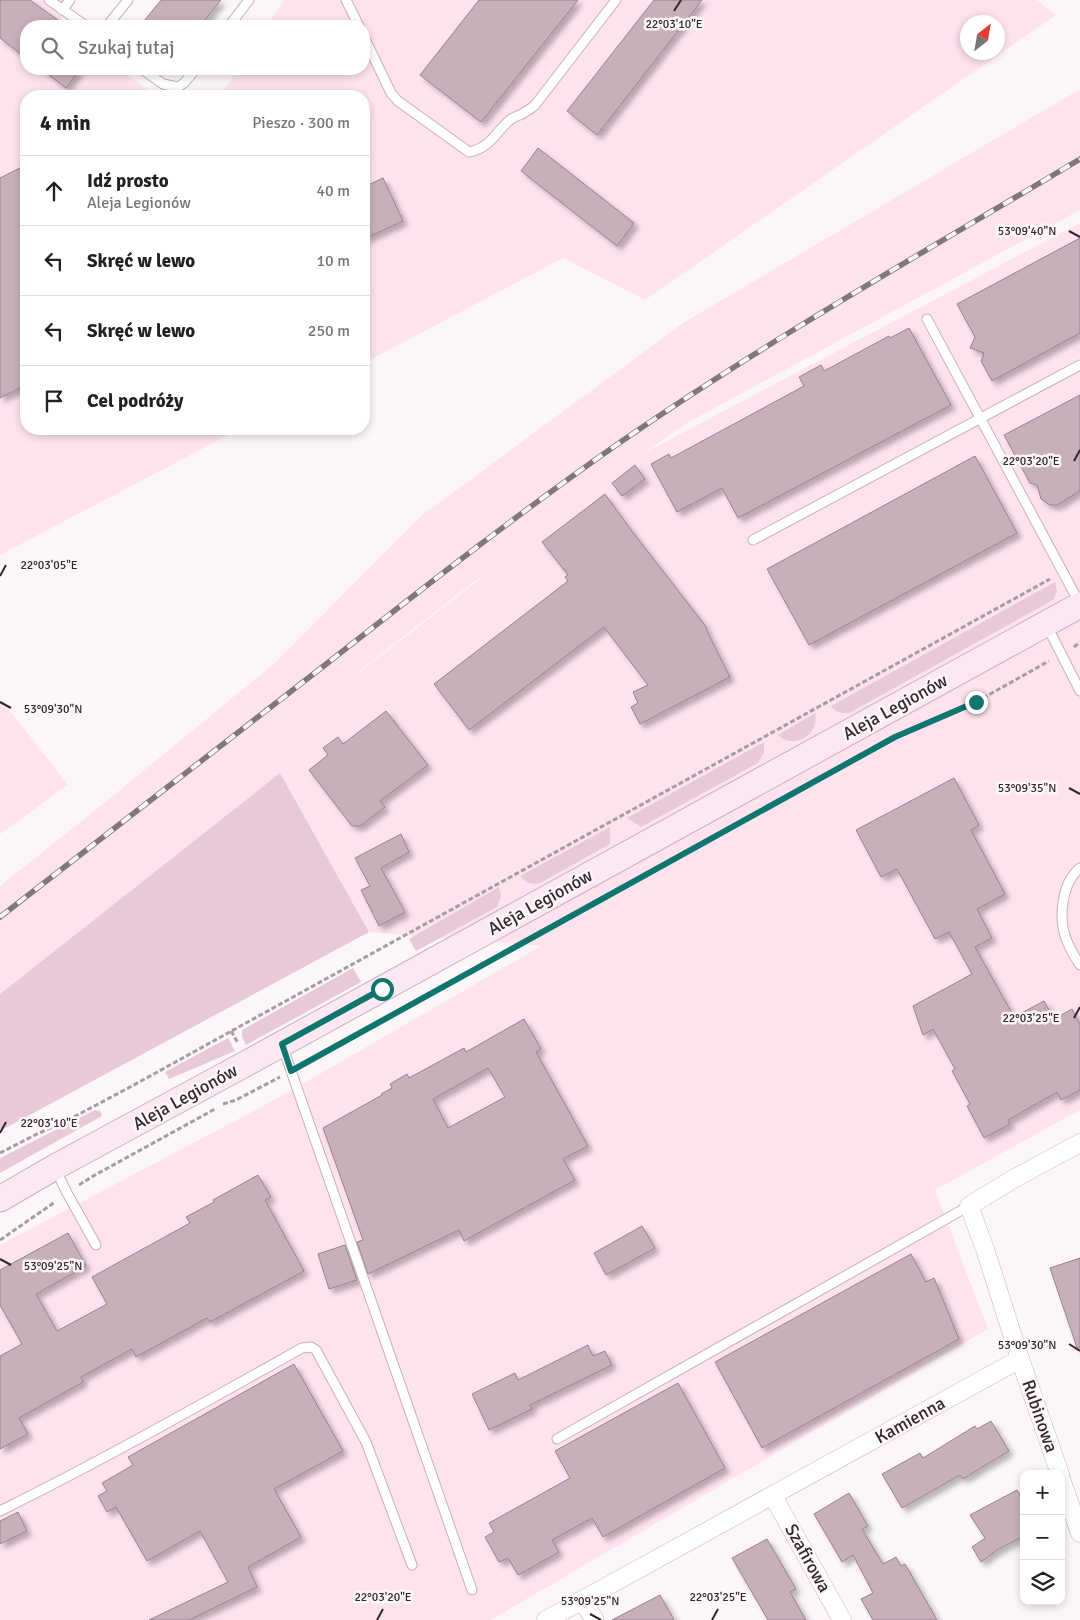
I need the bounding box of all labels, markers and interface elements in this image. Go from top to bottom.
north arrow [960,15,1005,60]
text: 22°03'10"E [645,17,703,32]
search box [20,20,370,75]
icon: search [38,34,66,62]
text: Szukaj tutaj [78,36,175,60]
text: 4 min [40,110,91,136]
text: Pieszo · 300 m [252,113,350,133]
text: Idź prosto [87,169,169,193]
icon: ahead [40,177,68,205]
text: 40 m [316,181,350,201]
text: Aleja Legionów [87,193,191,213]
text: 53°09'40"N [998,224,1056,239]
icon: left [40,247,68,275]
text: Skręć w lewo [87,249,195,273]
text: 10 m [316,251,350,271]
icon: left [40,317,68,345]
text: Skręć w lewo [87,319,195,343]
text: 250 m [308,321,350,341]
icon: arrive [40,387,68,415]
text: Cel podróży [87,389,183,413]
text: 22°03'20"E [1002,454,1060,469]
text: 22°03'05"E [20,558,78,573]
street label: Aleja Legionów [839,669,951,745]
route end [965,691,988,714]
text: 53°09'30"N [24,702,82,717]
text: 53°09'35"N [998,781,1056,796]
street label: Aleja Legionów [484,864,596,940]
route start [371,978,394,1001]
text: 22°03'25"E [1002,1011,1060,1026]
street label: Aleja Legionów [129,1059,241,1135]
text: 22°03'10"E [20,1116,78,1131]
text: 53°09'25"N [24,1259,82,1274]
text: 53°09'30"N [998,1338,1056,1353]
street label: Rubinowa [1017,1377,1063,1455]
street label: Kamienna [871,1392,949,1448]
map controls [1020,1470,1065,1605]
button: + [1020,1470,1065,1515]
button: − [1020,1515,1065,1560]
street label: Szafirowa [780,1520,836,1596]
button: layers [1020,1560,1065,1605]
text: 22°03'20"E [354,1590,412,1605]
text: 22°03'25"E [689,1590,747,1605]
text: 53°09'25"N [561,1594,619,1609]

